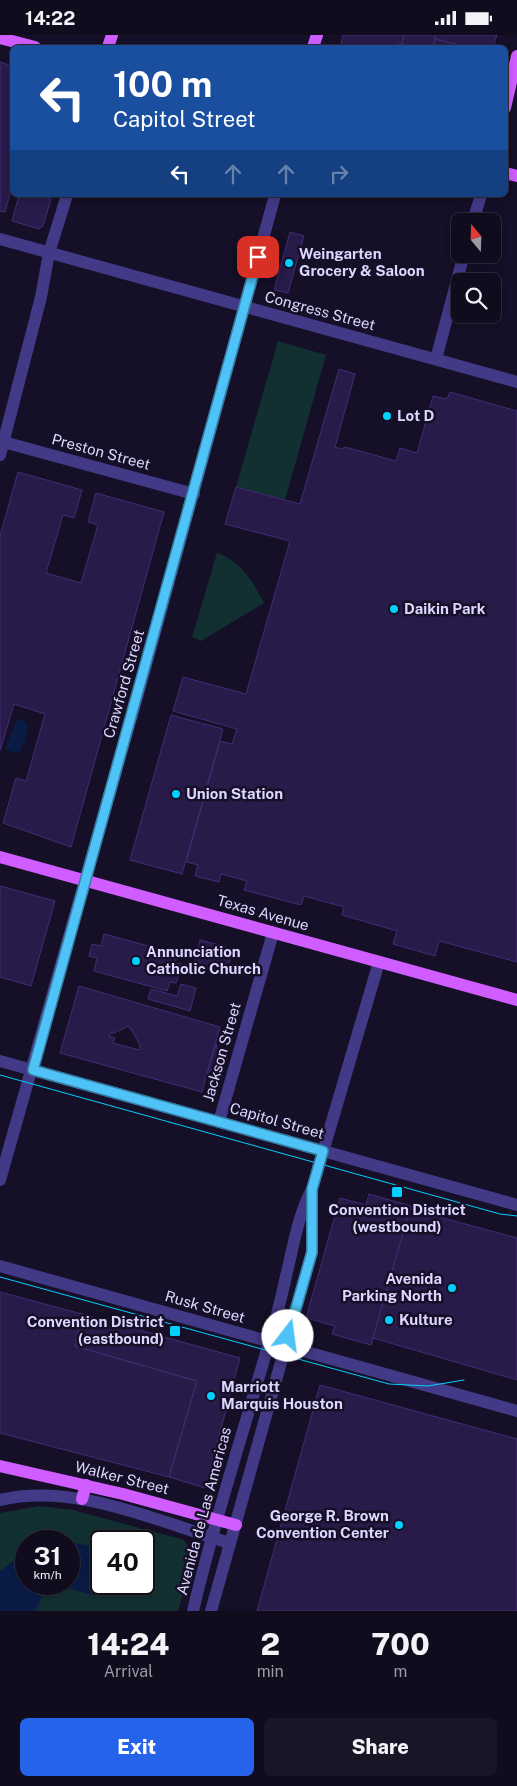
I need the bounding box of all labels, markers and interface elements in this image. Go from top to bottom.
text: 14:22 [25,7,75,29]
text: 100 m [113,64,212,105]
icon: left [30,65,95,130]
text: Capitol Street [113,106,256,132]
icon: left [166,160,194,188]
icon: ahead [219,160,247,188]
icon: ahead [272,160,300,188]
icon: right [325,160,353,188]
north arrow [451,213,501,263]
map controls [451,213,501,323]
pin [237,236,279,278]
icon: arrive [244,243,272,271]
place label: Weingarten Grocery & Saloon [299,245,425,279]
marker: Weingarten Grocery & Saloon [283,257,295,269]
button: search [451,273,501,323]
street label: Congress Street [263,288,377,333]
place label: Lot D [397,407,435,424]
marker: Lot D [381,410,393,422]
street label: Preston Street [50,430,152,473]
place label: Daikin Park [404,600,486,617]
marker: Daikin Park [388,603,400,615]
street label: Crawford Street [100,627,147,740]
place label: Union Station [186,785,283,802]
marker: Union Station [170,788,182,800]
street label: Texas Avenue [215,891,311,934]
place label: Annunciation Catholic Church [146,943,261,977]
marker: Annunciation Catholic Church [130,955,142,967]
street label: Jackson Street [199,1000,244,1104]
street label: Capitol Street [228,1099,326,1142]
marker: Convention District (westbound) [390,1185,404,1199]
place label: Convention District (westbound) [328,1201,466,1235]
place label: Avenida Parking North [342,1270,442,1304]
marker: Avenida Parking North [446,1282,458,1294]
street label: Rusk Street [163,1287,247,1326]
position arrow [261,1309,313,1361]
place label: Kulture [399,1311,453,1328]
place label: Convention District (eastbound) [27,1313,164,1347]
marker: Kulture [383,1314,395,1326]
marker: Convention District (eastbound) [168,1324,182,1338]
place label: Marriott Marquis Houston [221,1378,343,1412]
marker: Marriott Marquis Houston [205,1390,217,1402]
street label: Avenida de Las Americas [173,1425,234,1597]
street label: Walker Street [73,1458,171,1497]
place label: George R. Brown Convention Center [256,1507,389,1541]
marker: George R. Brown Convention Center [393,1519,405,1531]
speed limit sign: 40 [90,1530,155,1595]
text: 31 [34,1541,61,1571]
text: km/h [33,1568,62,1582]
text: 14:24 [87,1626,169,1662]
text: 2 [261,1626,280,1662]
text: 700 [371,1626,430,1662]
text: Arrival [104,1662,153,1681]
text: min [257,1662,284,1681]
text: m [393,1662,407,1681]
button: Exit [20,1718,254,1776]
button: Share [264,1718,497,1776]

